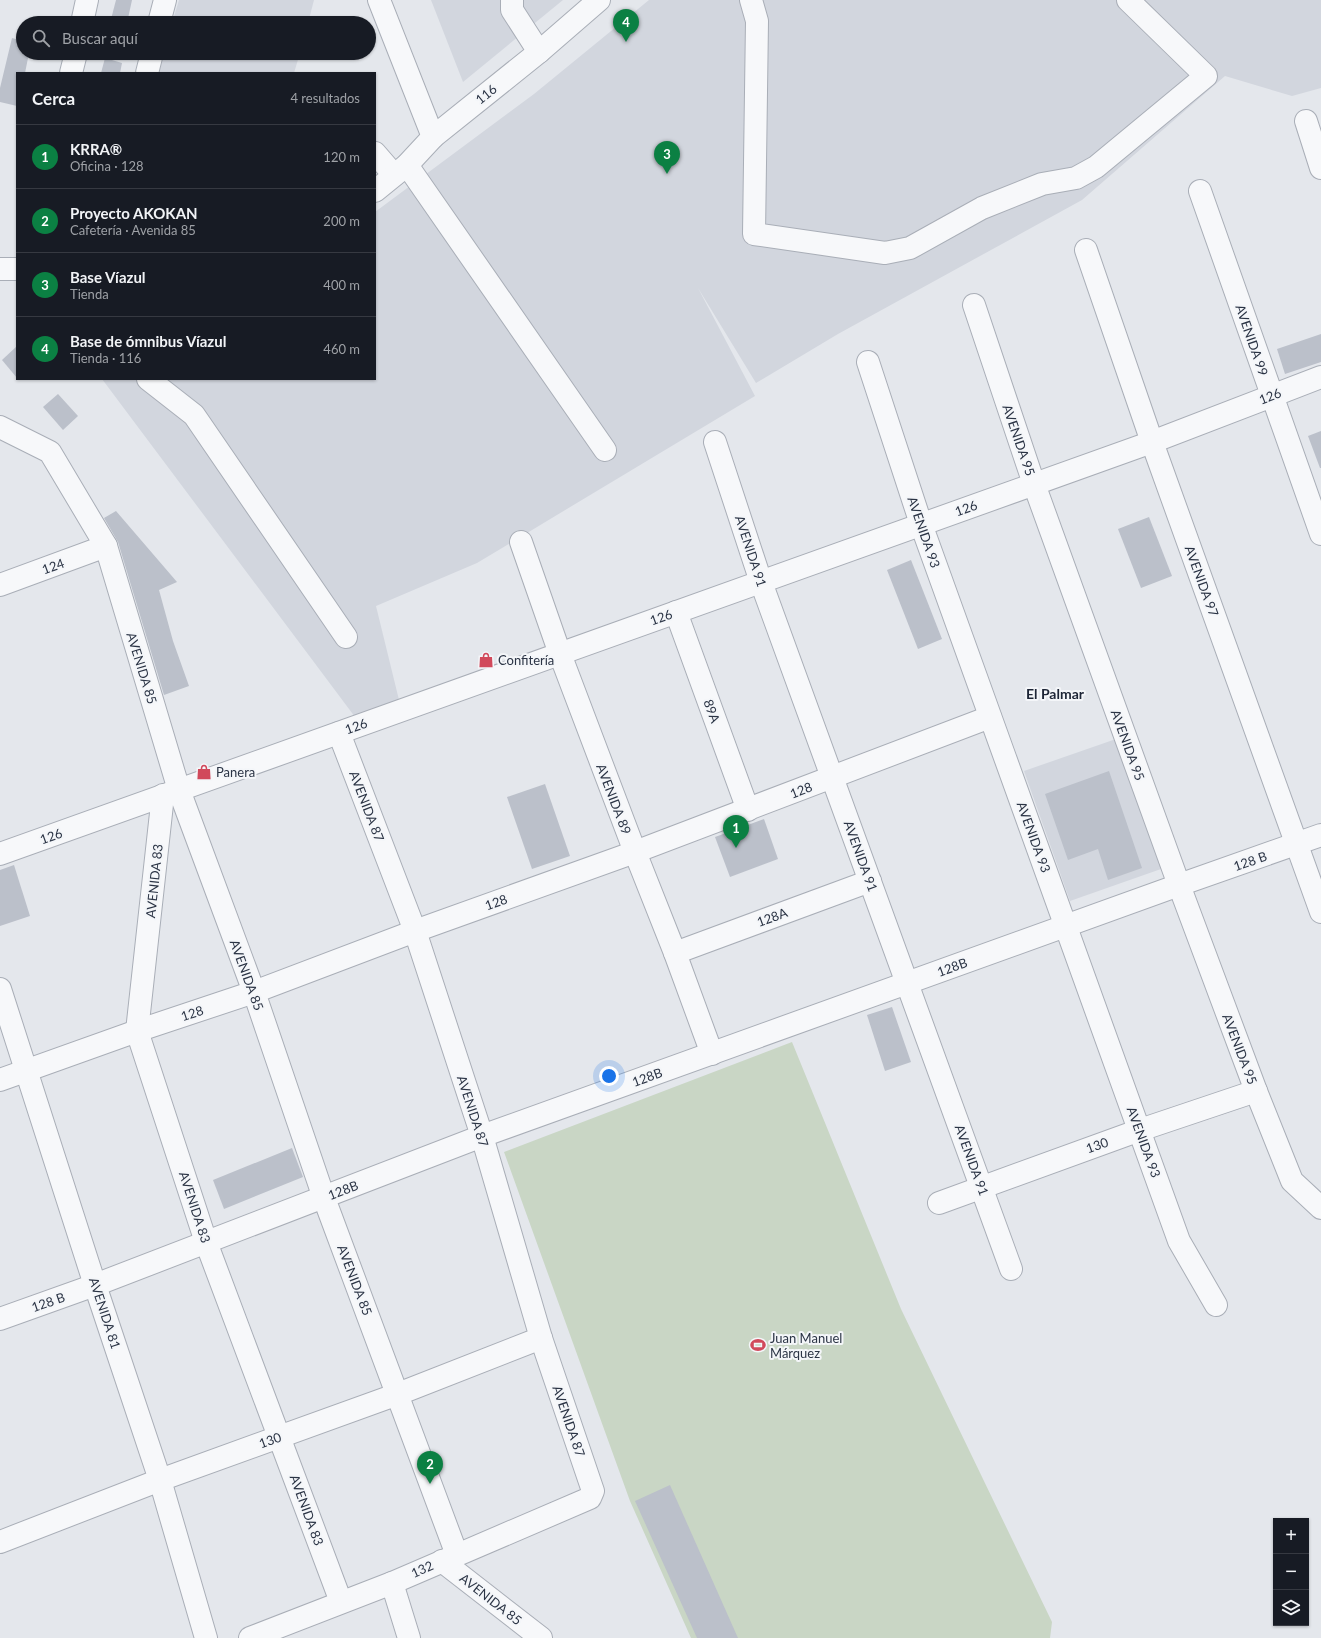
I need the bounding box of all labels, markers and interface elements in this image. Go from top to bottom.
pin: 4 [613,9,639,42]
search box [16,16,376,60]
icon: search [30,27,52,49]
text: Buscar aquí [62,29,138,47]
street label: 116 [472,81,500,107]
text: Cerca [32,88,75,109]
text: 4 resultados [290,90,360,106]
text: KRRA® [70,140,122,158]
pin: 3 [654,141,680,174]
text: 1 [41,149,49,165]
text: 120 m [323,149,360,165]
text: Oficina · 128 [70,158,144,174]
text: Proyecto AKOKAN [70,204,198,222]
text: 2 [41,213,49,229]
text: 200 m [323,213,360,229]
text: Cafetería · Avenida 85 [70,222,196,238]
text: Base Víazul [70,268,146,286]
text: 3 [41,277,49,293]
text: 400 m [323,277,360,293]
text: Tienda [70,286,109,302]
street label: AVENIDA 99 [1232,302,1272,378]
text: Base de ómnibus Víazul [70,332,226,350]
text: 4 [41,341,49,357]
text: 460 m [323,341,360,357]
text: Tienda · 116 [70,350,141,366]
street label: 126 [1257,384,1283,408]
street label: AVENIDA 95 [999,402,1039,478]
street label: AVENIDA 93 [904,494,944,570]
street label: 126 [953,497,979,519]
street label: AVENIDA 91 [732,513,770,589]
street label: AVENIDA 97 [1182,543,1222,619]
street label: 124 [40,554,67,577]
street label: 126 [648,606,674,628]
street label: AVENIDA 85 [123,630,161,706]
shop icon: Confitería [477,651,495,669]
place label: Confitería [498,652,554,668]
district label: El Palmar [1026,685,1085,702]
street label: 89A [700,697,724,725]
street label: AVENIDA 95 [1108,707,1148,783]
street label: 126 [343,715,369,737]
street label: AVENIDA 89 [593,761,635,837]
shop icon: Panera [195,763,213,781]
place label: Panera [216,764,255,780]
street label: AVENIDA 87 [346,768,388,844]
street label: 128 [788,778,814,802]
street label: AVENIDA 93 [1014,799,1054,875]
pin: 1 [723,815,749,848]
street label: AVENIDA 91 [841,818,881,894]
street label: 126 [38,825,64,847]
street label: AVENIDA 83 [142,843,166,919]
street label: 128 B [1231,848,1269,874]
street label: 128 [483,891,509,913]
street label: 128A [755,904,790,930]
street label: AVENIDA 85 [227,937,267,1013]
street label: 128B [935,954,969,980]
street label: 128 [179,1002,205,1024]
street label: AVENIDA 95 [1219,1011,1261,1087]
street label: 128B [630,1064,664,1090]
your location [599,1066,619,1086]
street label: AVENIDA 87 [454,1073,492,1149]
street label: AVENIDA 93 [1124,1104,1164,1180]
street label: AVENIDA 91 [952,1122,992,1198]
street label: 130 [1084,1133,1111,1156]
street label: AVENIDA 83 [176,1169,214,1245]
street label: 128B [326,1177,360,1203]
street label: AVENIDA 85 [334,1242,376,1318]
street label: AVENIDA 81 [86,1275,124,1351]
street label: 128 B [29,1289,67,1315]
place label: Juan Manuel Márquez [770,1330,842,1361]
sports icon: Juan Manuel Márquez [749,1336,767,1354]
street label: AVENIDA 87 [549,1383,589,1459]
street label: 130 [257,1428,284,1451]
pin: 2 [417,1451,443,1484]
street label: AVENIDA 83 [287,1472,327,1548]
map controls [1273,1518,1309,1626]
button: + [1273,1518,1309,1554]
button: − [1273,1554,1309,1590]
street label: 132 [408,1557,436,1581]
street label: AVENIDA 85 [457,1570,525,1628]
button: layers [1273,1590,1309,1626]

